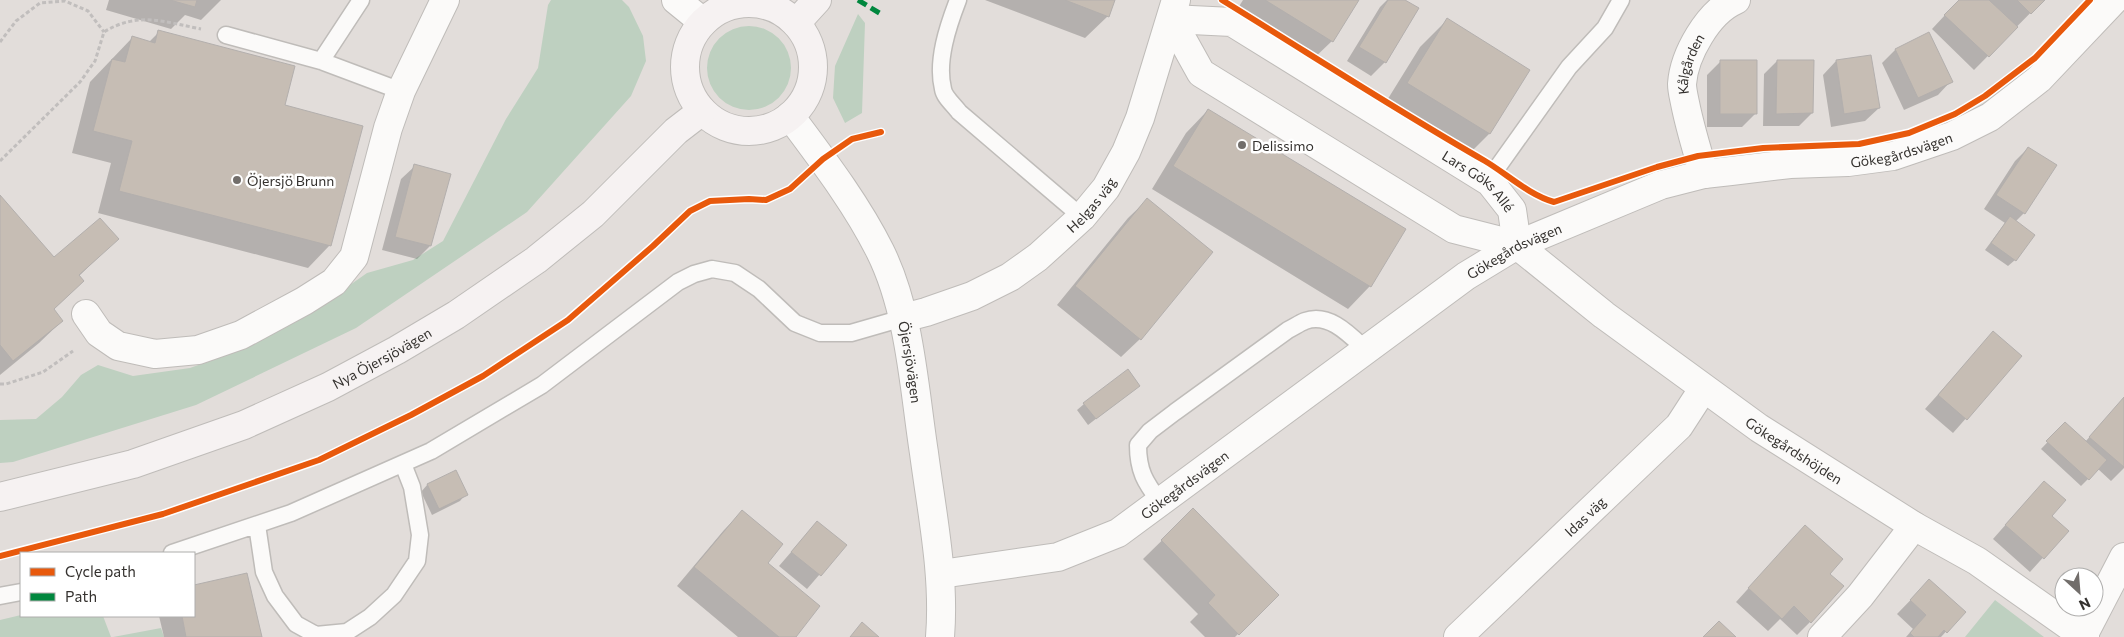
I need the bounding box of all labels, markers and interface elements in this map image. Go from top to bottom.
street label: Kålgården [1673,30,1707,96]
street label: Gökegårdsvägen [1849,128,1954,170]
place label: Delissimo [1252,137,1314,154]
marker: Delissimo [1236,139,1248,151]
street label: Lars Göks Allé [1439,146,1518,215]
place label: Öjersjö Brunn [247,172,334,189]
marker: Öjersjö Brunn [231,174,243,186]
street label: Helgas väg [1063,174,1119,236]
street label: Gökegårdsvägen [1463,219,1564,282]
street label: Öjersjövägen [895,319,926,404]
street label: Nya Öjersjövägen [329,323,434,392]
street label: Gökegårdshöjden [1743,413,1846,487]
street label: Gökegårdsvägen [1137,446,1231,522]
street label: Idas väg [1561,492,1609,540]
legend [20,552,195,617]
text: Cycle path [65,562,136,580]
north arrow [2054,567,2104,617]
text: Path [65,587,97,605]
text: N [2076,594,2093,614]

